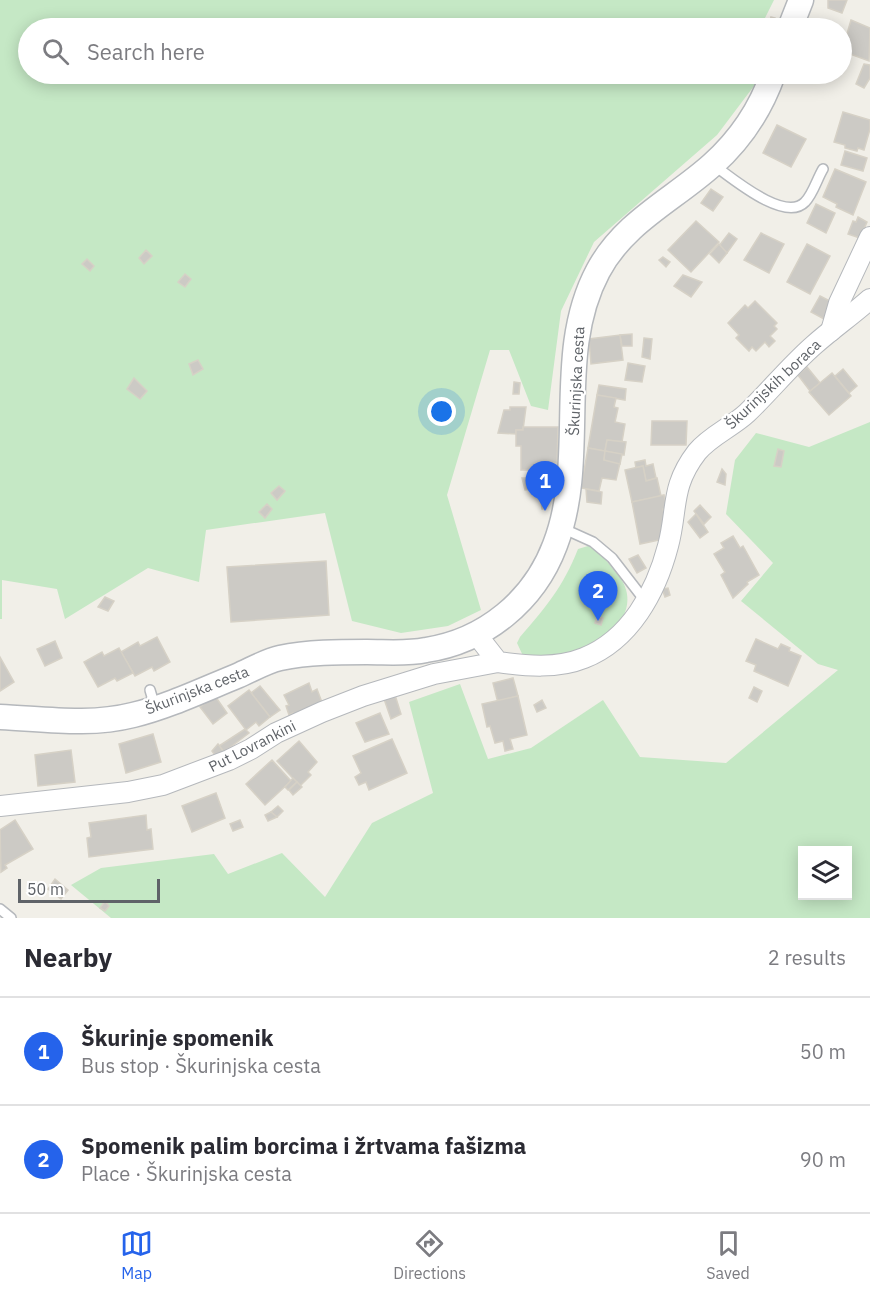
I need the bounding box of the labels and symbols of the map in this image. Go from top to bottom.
street label: Škurinjska cesta [564,326,588,436]
street label: Škurinjskih boraca [721,335,825,433]
your location [427,397,456,426]
pin: 1 [526,462,564,511]
pin: 2 [578,572,618,621]
street label: Škurinjska cesta [143,662,251,718]
street label: Put Lovrankini [205,716,299,776]
scale bar [18,876,160,904]

